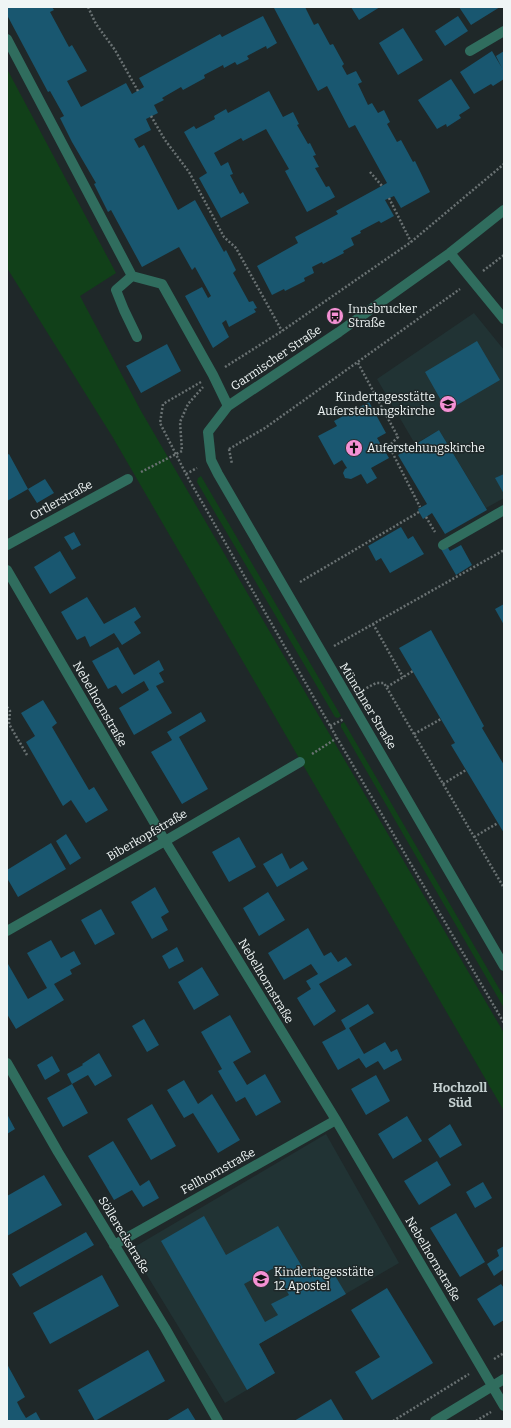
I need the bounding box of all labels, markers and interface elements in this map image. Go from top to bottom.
place label: Innsbrucker Straße [348,302,418,330]
bus stop icon: Innsbrucker Straße [325,306,345,326]
street label: Garmischer Straße [228,323,324,393]
place label: Kindertagesstätte Auferstehungskirche [317,390,435,418]
school or university icon: Kindertagesstätte Auferstehungskirche [438,394,458,414]
church icon: Auferstehungskirche [344,438,364,458]
place label: Auferstehungskirche [367,441,485,455]
street label: Ortlerstraße [27,477,95,523]
street label: Nebelhornstraße [70,659,130,749]
street label: Münchner Straße [337,660,399,752]
street label: Biberkopfstraße [104,806,190,864]
street label: Nebelhornstraße [235,936,297,1026]
district label: Hochzoll Süd [433,1080,487,1110]
street label: Fellhornstraße [178,1145,258,1197]
street label: Söllereckstraße [96,1194,152,1276]
street label: Nebelhornstraße [402,1214,464,1304]
place label: Kindertagesstätte 12 Apostel [274,1265,374,1293]
school or university icon: Kindertagesstätte 12 Apostel [251,1269,271,1289]

